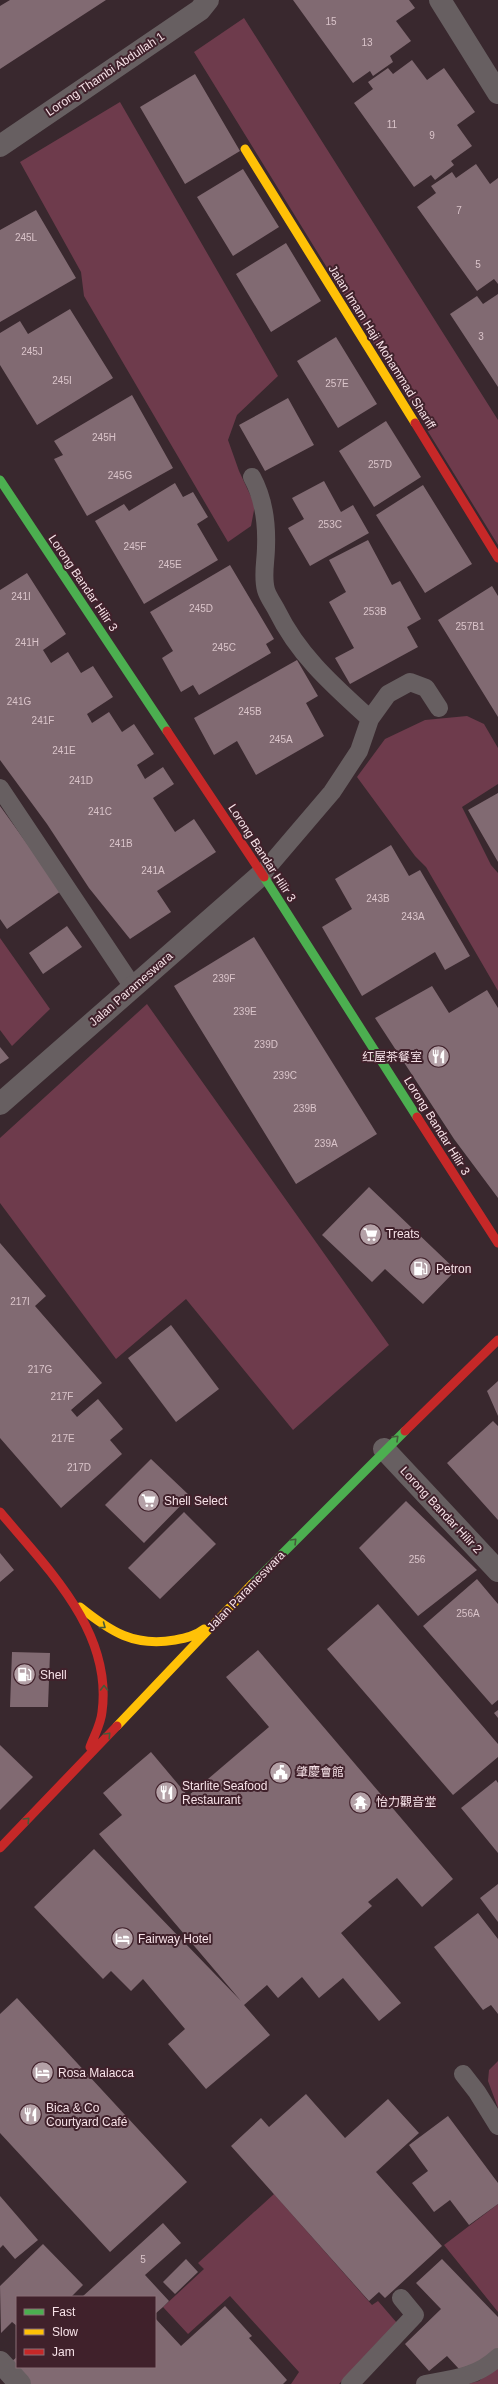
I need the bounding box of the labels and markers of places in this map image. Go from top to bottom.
restaurant icon: 红屋茶餐室 [425,1044,451,1070]
place label: 红屋茶餐室 [362,1050,422,1064]
supermarket icon: Treats [357,1221,383,1247]
place label: Treats [386,1227,420,1241]
fuel station icon: Petron [407,1256,433,1282]
place label: Petron [436,1262,471,1276]
supermarket icon: Shell Select [135,1488,161,1514]
place label: Shell Select [164,1494,228,1508]
fuel station icon: Shell [12,1662,38,1688]
place label: Shell [40,1668,67,1682]
public building icon: 肇慶會館 [268,1759,294,1785]
place label: 肇慶會館 [296,1765,344,1779]
place label: Starlite Seafood Restaurant [182,1779,267,1807]
restaurant icon: Starlite Seafood Restaurant [153,1780,179,1806]
temple icon: 怡力觀音堂 [348,1789,374,1815]
place label: 怡力觀音堂 [376,1795,436,1809]
hotel icon: Fairway Hotel [110,1926,136,1952]
place label: Fairway Hotel [138,1932,211,1946]
hotel icon: Rosa Malacca [30,2060,56,2086]
place label: Rosa Malacca [58,2066,134,2080]
place label: Bica & Co Courtyard Café [46,2101,128,2129]
restaurant icon: Bica & Co Courtyard Café [18,2102,44,2128]

